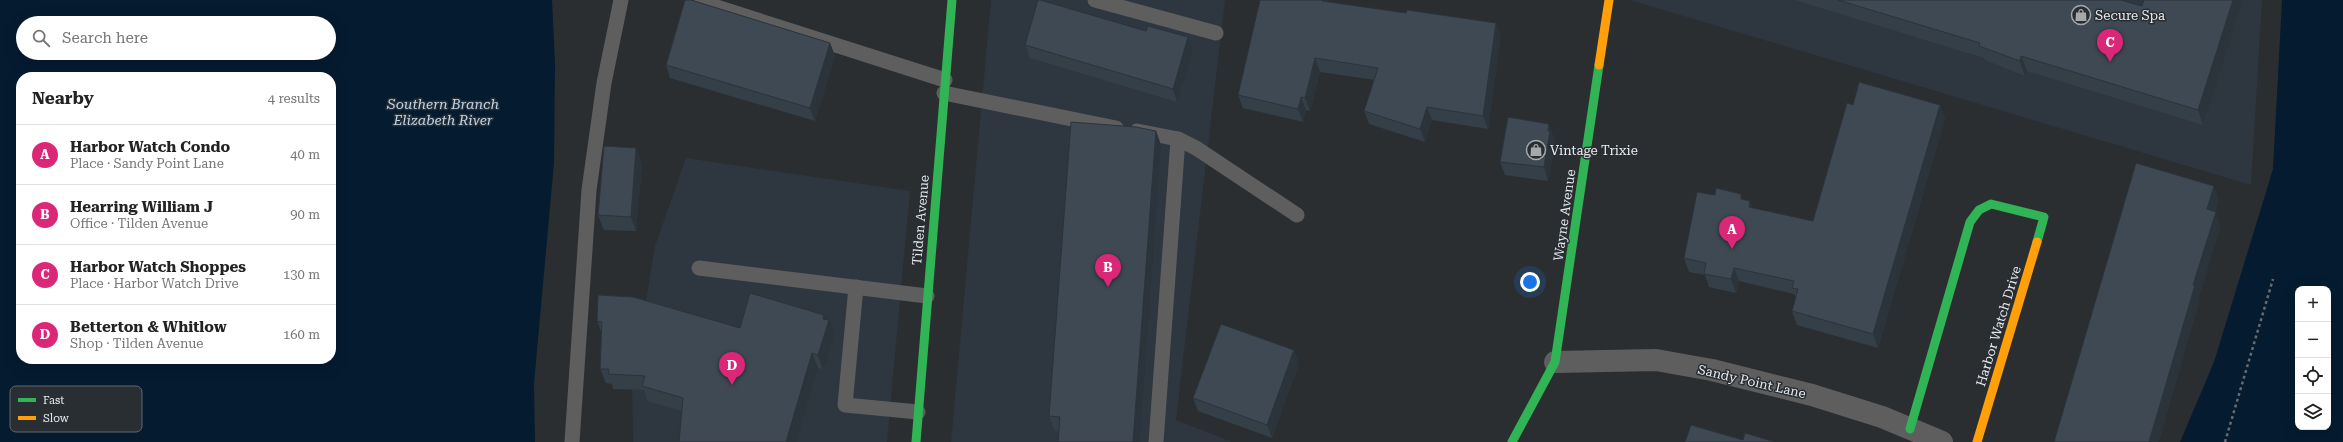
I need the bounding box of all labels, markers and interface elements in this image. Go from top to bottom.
shop icon: Secure Spa [2070,4,2092,26]
place label: Secure Spa [2095,8,2165,23]
search box [16,16,336,60]
icon: search [30,27,52,49]
text: Search here [62,29,148,47]
pin: C [2097,29,2123,62]
text: Nearby [32,88,94,108]
text: 4 results [268,91,320,106]
water label: Southern Branch Elizabeth River [386,96,499,128]
text: Harbor Watch Condo [70,138,230,156]
shop icon: Vintage Trixie [1525,139,1547,161]
place label: Vintage Trixie [1550,143,1638,158]
text: A [40,147,50,162]
text: 40 m [290,147,320,162]
text: Place · Sandy Point Lane [70,156,224,171]
street label: Wayne Avenue [1551,168,1578,262]
street label: Tilden Avenue [909,174,932,266]
text: Hearring William J [70,198,213,216]
text: B [40,207,50,222]
text: 90 m [290,207,320,222]
text: Office · Tilden Avenue [70,216,208,231]
pin: A [1719,216,1745,249]
pin: B [1095,254,1121,287]
text: Harbor Watch Shoppes [70,258,246,276]
street label: Harbor Watch Drive [1973,264,2024,388]
text: C [40,267,50,282]
text: 130 m [283,267,320,282]
your location [1520,272,1540,292]
text: Place · Harbor Watch Drive [70,276,239,291]
map controls [2295,286,2331,430]
button: + [2295,286,2331,322]
text: Betterton & Whitlow [70,318,227,336]
button: − [2295,322,2331,358]
text: D [40,327,50,342]
text: 160 m [283,327,320,342]
text: Shop · Tilden Avenue [70,336,203,351]
pin: D [719,352,745,385]
button: locate [2295,358,2331,394]
street label: Sandy Point Lane [1696,362,1807,401]
legend [10,386,142,432]
text: Fast [43,394,64,407]
button: layers [2295,394,2331,430]
text: Slow [43,412,70,425]

